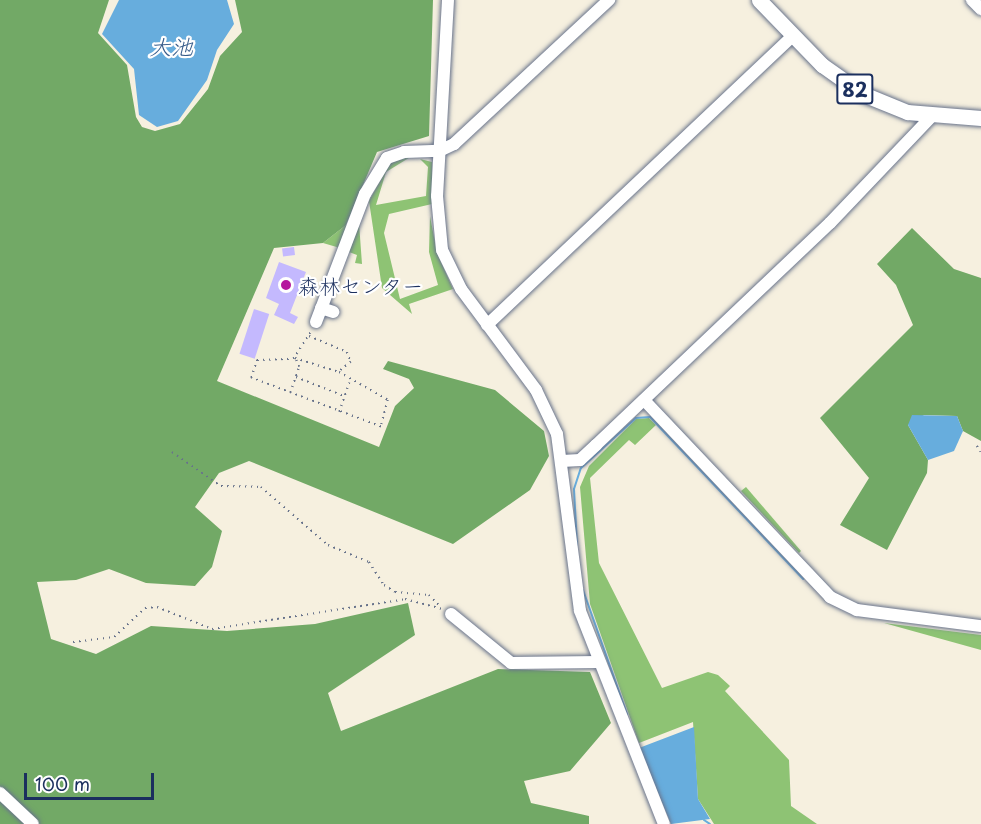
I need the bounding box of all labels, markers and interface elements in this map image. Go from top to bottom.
water label: 大池 [149,33,193,59]
road number: 82 [836,72,874,106]
place label: 森林センター [298,272,424,298]
marker: 森林センター [279,278,293,292]
scale bar [27,761,158,799]
text: 100 m [35,770,90,797]

